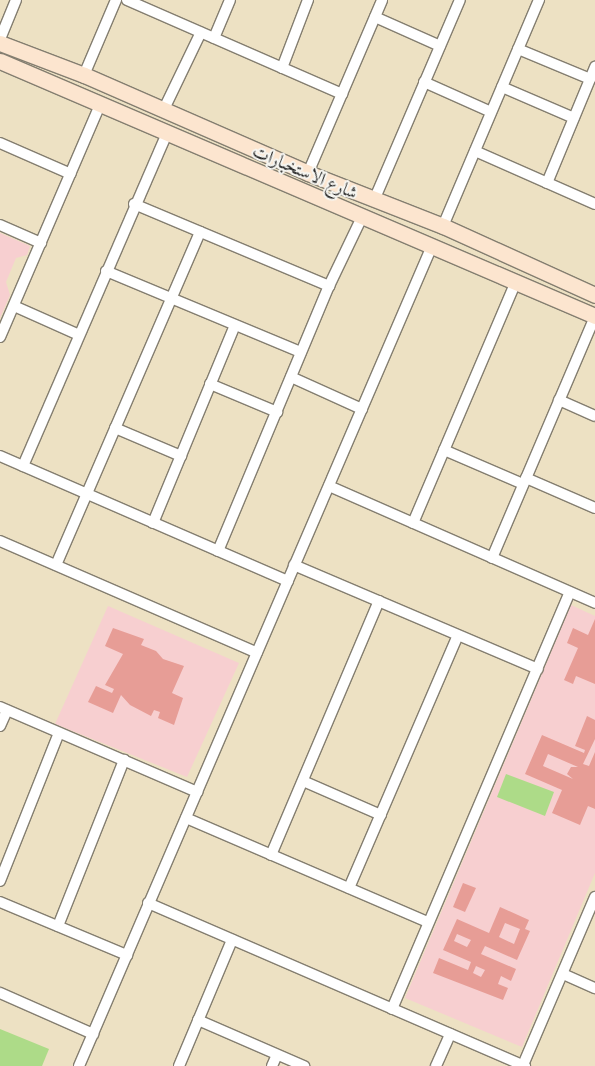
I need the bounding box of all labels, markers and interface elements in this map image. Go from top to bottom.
street label: شارع الاستخبارات [249,140,361,204]

